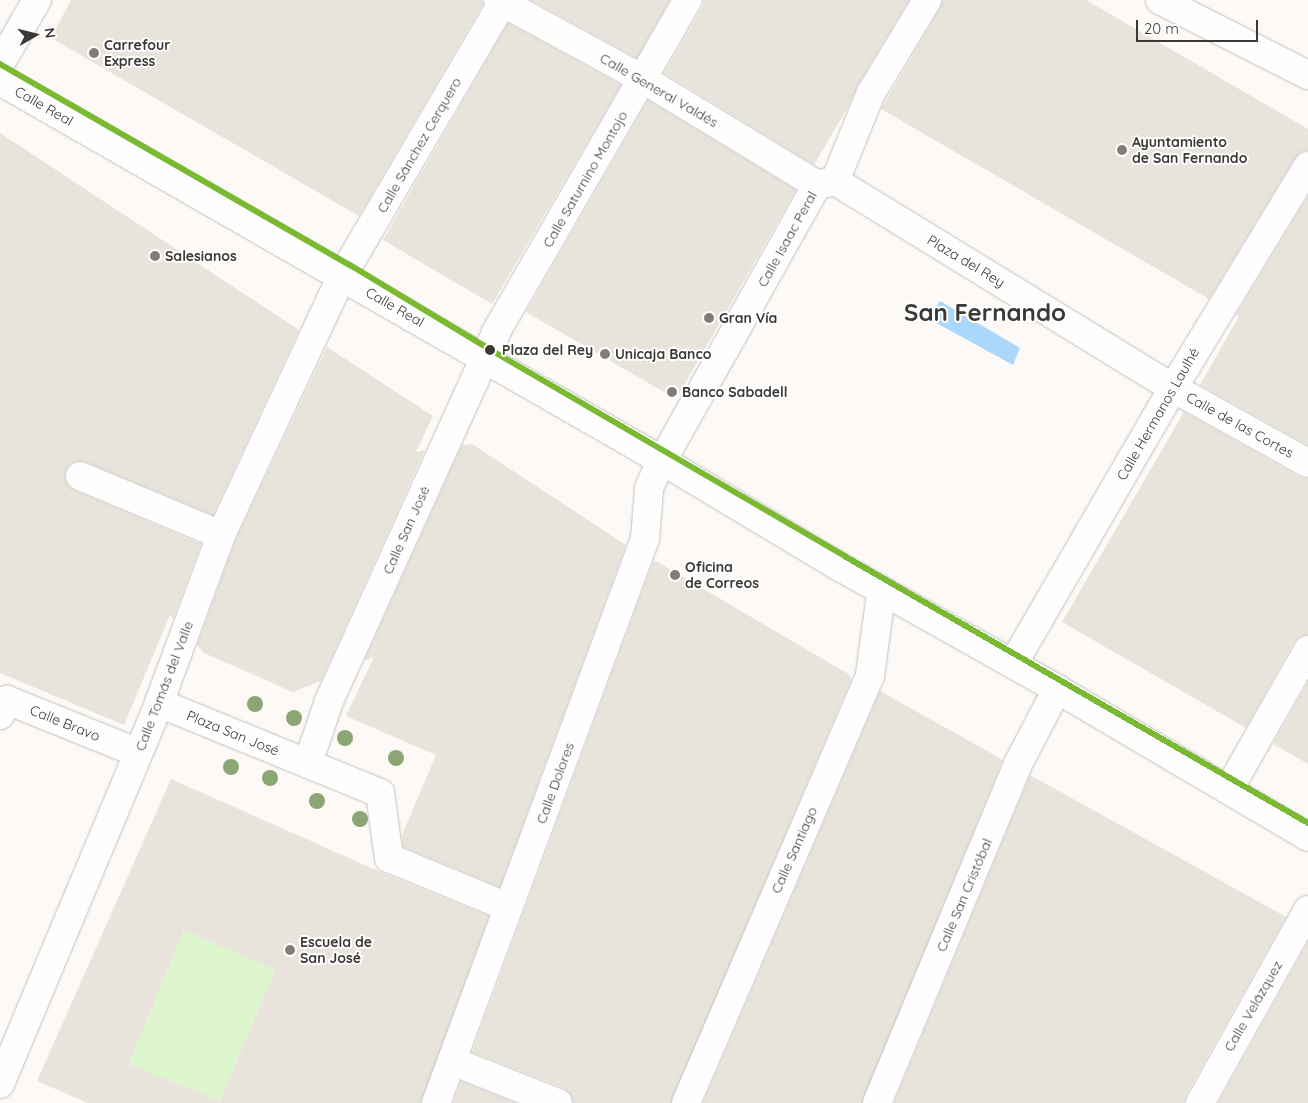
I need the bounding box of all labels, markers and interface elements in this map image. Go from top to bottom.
north arrow [10,10,60,60]
scale bar [1138,10,1260,42]
text: 20 m [1144,19,1179,38]
text: N [40,27,59,39]
place label: Carrefour Express [104,37,170,70]
marker: Carrefour Express [88,47,100,59]
street label: Calle General Valdés [597,49,721,131]
street label: Calle Sánchez Cerquero [373,74,465,216]
street label: Calle Real [12,83,76,129]
street label: Calle Saturnino Montojo [539,108,631,250]
place label: Ayuntamiento de San Fernando [1132,134,1247,166]
marker: Ayuntamiento de San Fernando [1116,144,1128,156]
street label: Calle Isaac Peral [754,188,820,290]
street label: Plaza del Rey [924,231,1008,291]
place label: Salesianos [165,248,237,264]
marker: Salesianos [149,250,161,262]
street label: Calle Real [363,284,427,330]
district label: San Fernando [904,299,1066,327]
place label: Gran Vía [719,310,777,326]
marker: Gran Vía [703,312,715,324]
marker: Plaza del Rey [482,342,498,358]
place label: Plaza del Rey [502,342,593,358]
street label: Calle Hermanos Laulhé [1113,345,1203,483]
place label: Unicaja Banco [615,346,711,362]
marker: Unicaja Banco [599,348,611,360]
place label: Banco Sabadell [682,384,788,400]
marker: Banco Sabadell [666,386,678,398]
street label: Calle de las Cortes [1183,389,1297,461]
street label: Calle San José [379,483,433,577]
place label: Oficina de Correos [685,559,759,592]
marker: Oficina de Correos [669,569,681,581]
street label: Calle Tomás del Valle [131,619,197,753]
street label: Calle Bravo [28,701,102,745]
street label: Plaza San José [184,707,282,759]
street label: Calle Dolores [533,740,577,826]
street label: Calle Santiago [767,804,821,896]
street label: Calle San Cristóbal [933,836,995,954]
place label: Escuela de San José [300,934,372,966]
marker: Escuela de San José [284,944,296,956]
street label: Calle Velázquez [1220,958,1286,1054]

